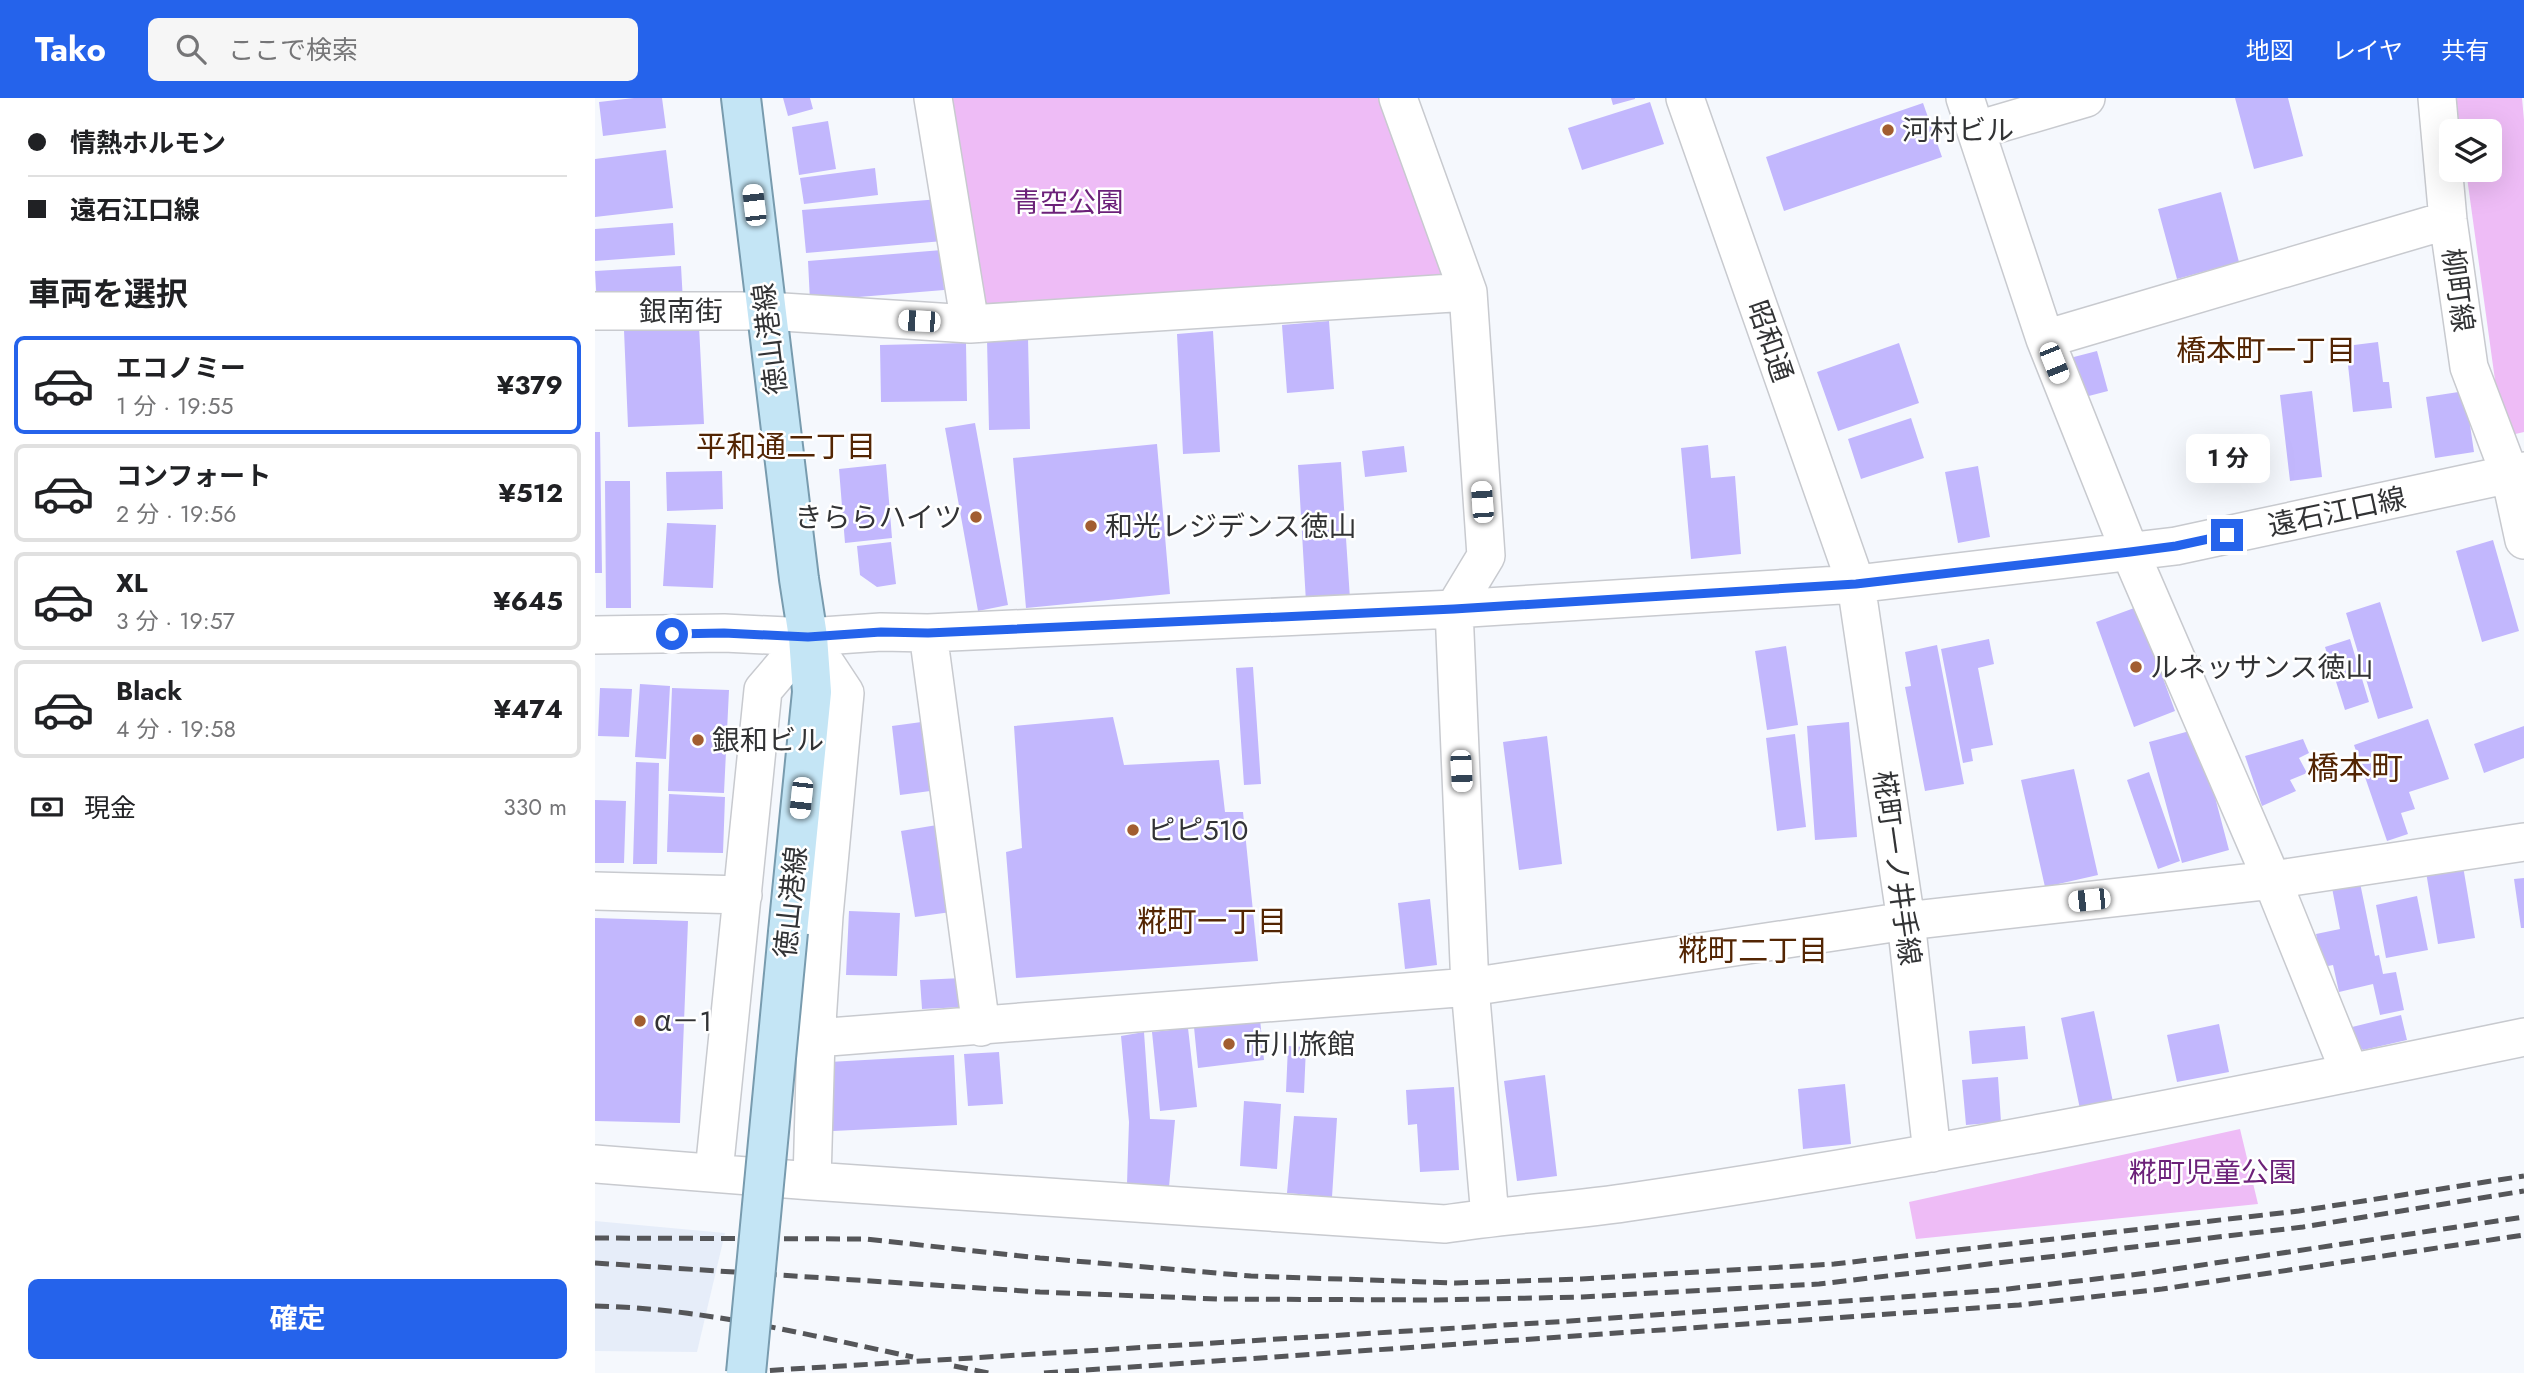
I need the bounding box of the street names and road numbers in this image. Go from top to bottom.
street label: 柳町線 [2432,246,2484,334]
street label: 徳山港線 [743,281,797,397]
street label: 銀南街 [639,291,723,332]
street label: 昭和通 [1737,295,1803,387]
street label: 遠石江口線 [2264,477,2410,547]
street label: 椛町一ノ井手線 [1863,768,1931,968]
street label: 徳山港線 [765,844,817,960]

